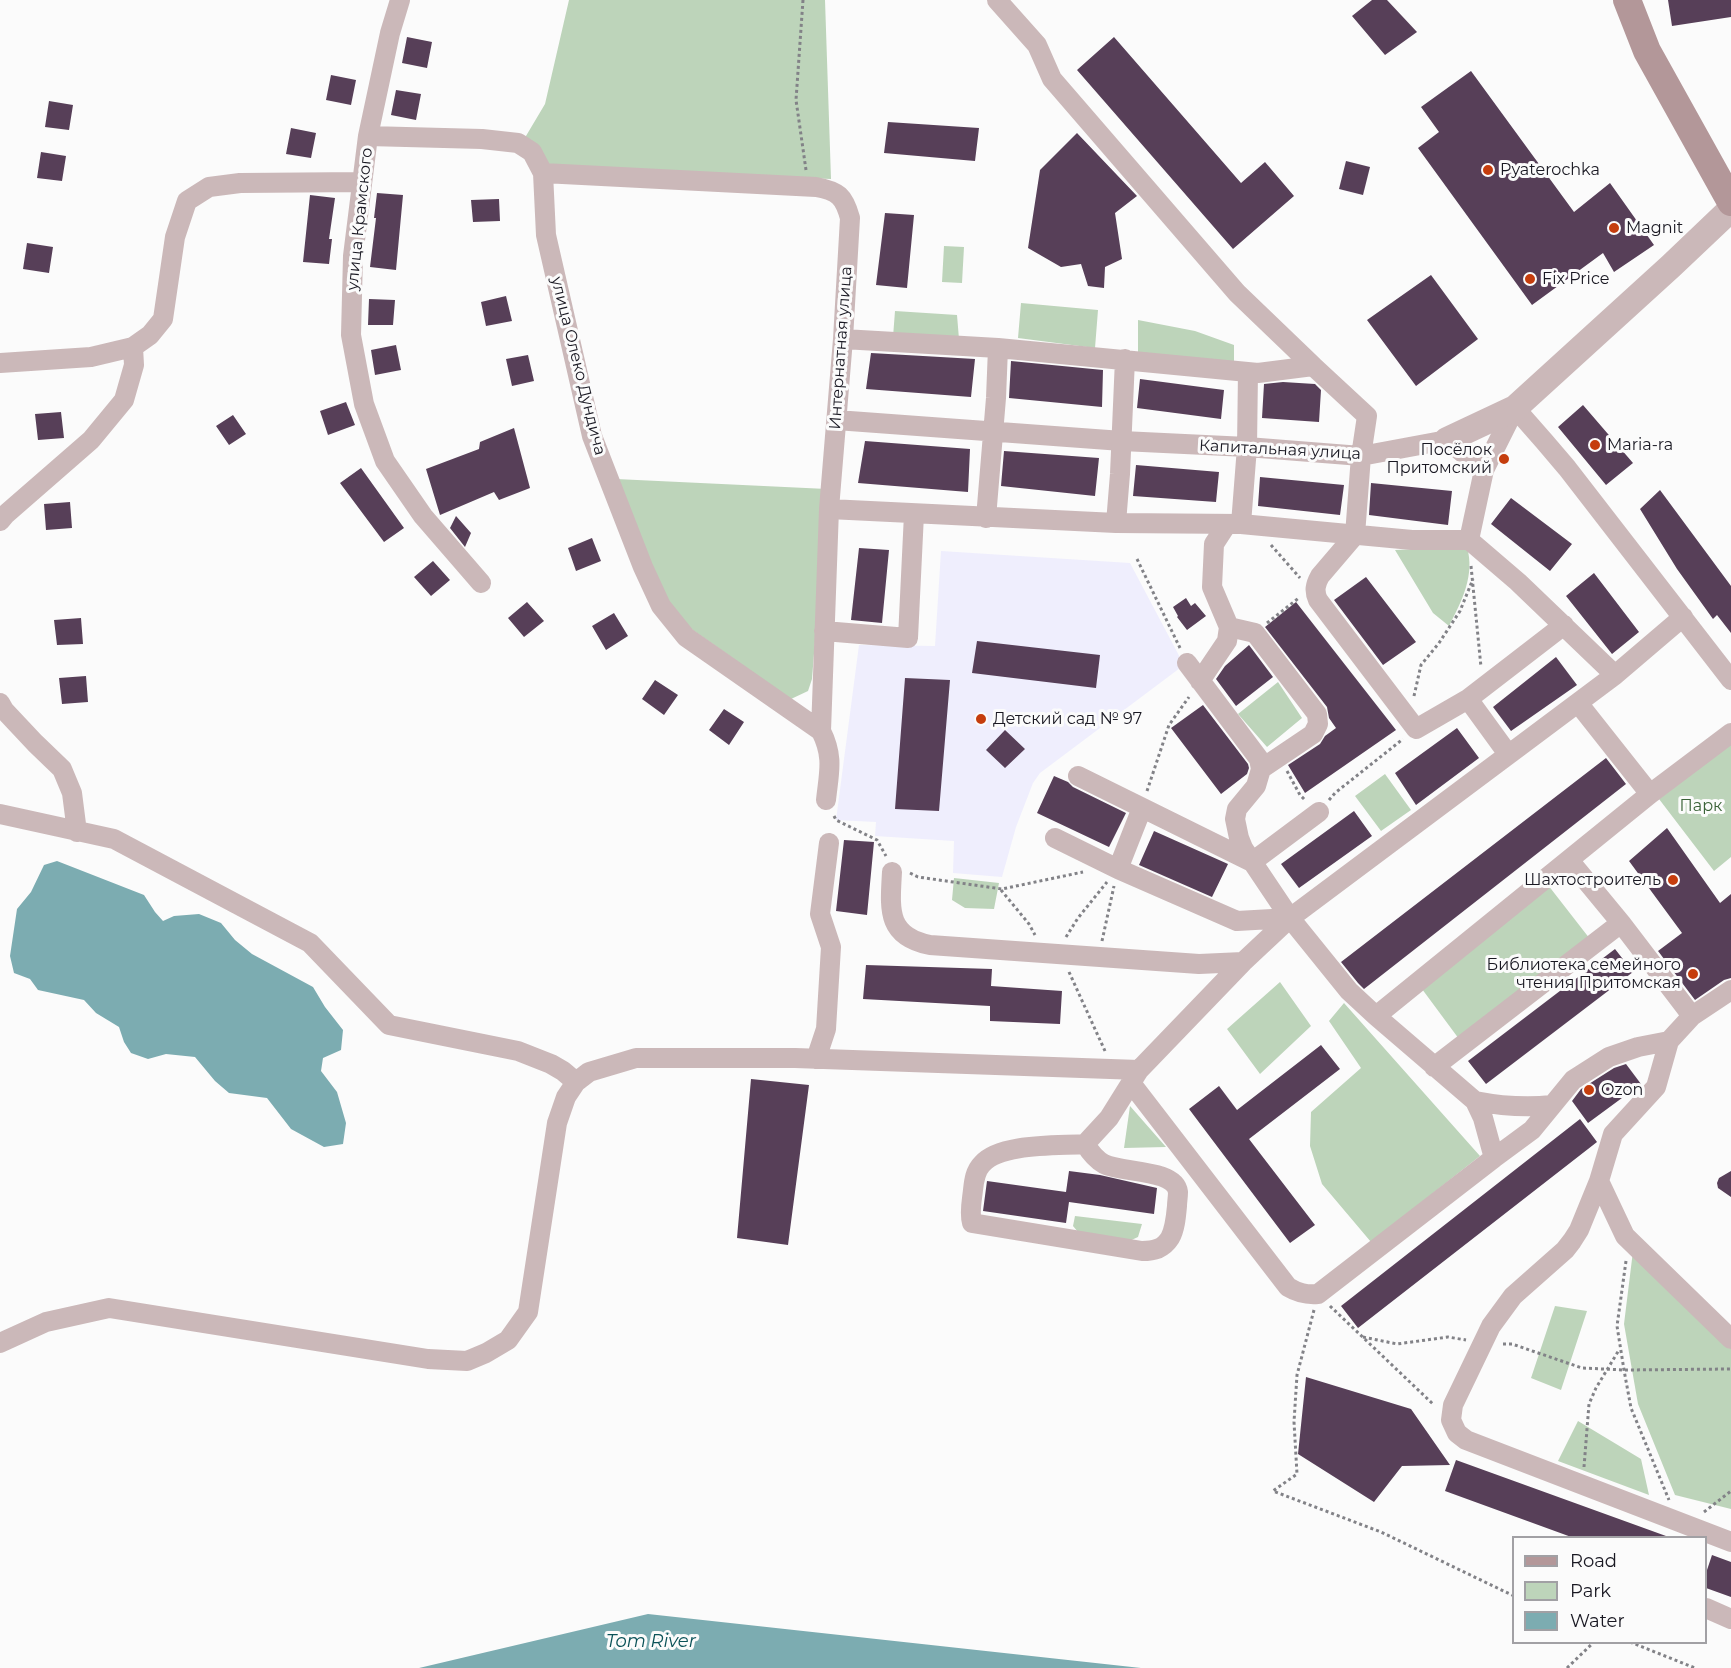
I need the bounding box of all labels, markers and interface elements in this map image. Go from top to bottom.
street label: улица Крамского [343,147,377,291]
place label: Pyaterochka [1500,160,1600,180]
marker: Pyaterochka [1481,163,1495,177]
place label: Magnit [1626,218,1683,238]
marker: Magnit [1607,221,1621,235]
street label: Интернатная улица [826,266,856,430]
place label: Fix Price [1542,269,1609,289]
marker: Fix Price [1523,272,1537,286]
street label: улица Олеко Дундича [547,275,609,457]
place label: Maria-ra [1607,435,1673,455]
street label: Капитальная улица [1199,436,1361,464]
marker: Maria-ra [1588,438,1602,452]
place label: Посёлок Притомский [1386,440,1492,478]
marker: Посёлок Притомский [1497,452,1511,466]
place label: Детский сад № 97 [993,709,1142,729]
marker: Детский сад № 97 [974,712,988,726]
park label: Парк [1680,796,1722,816]
place label: Шахтостроитель [1524,870,1661,890]
marker: Шахтостроитель [1666,873,1680,887]
place label: Библиотека семейного чтения Притомская [1487,955,1681,993]
marker: Библиотека семейного чтения Притомская [1686,967,1700,981]
place label: Ozon [1601,1080,1643,1100]
marker: Ozon [1582,1083,1596,1097]
legend [1512,1536,1707,1644]
text: Road [1570,1550,1617,1572]
text: Park [1570,1580,1611,1602]
text: Water [1570,1610,1625,1632]
water label: Tom River [606,1631,696,1653]

